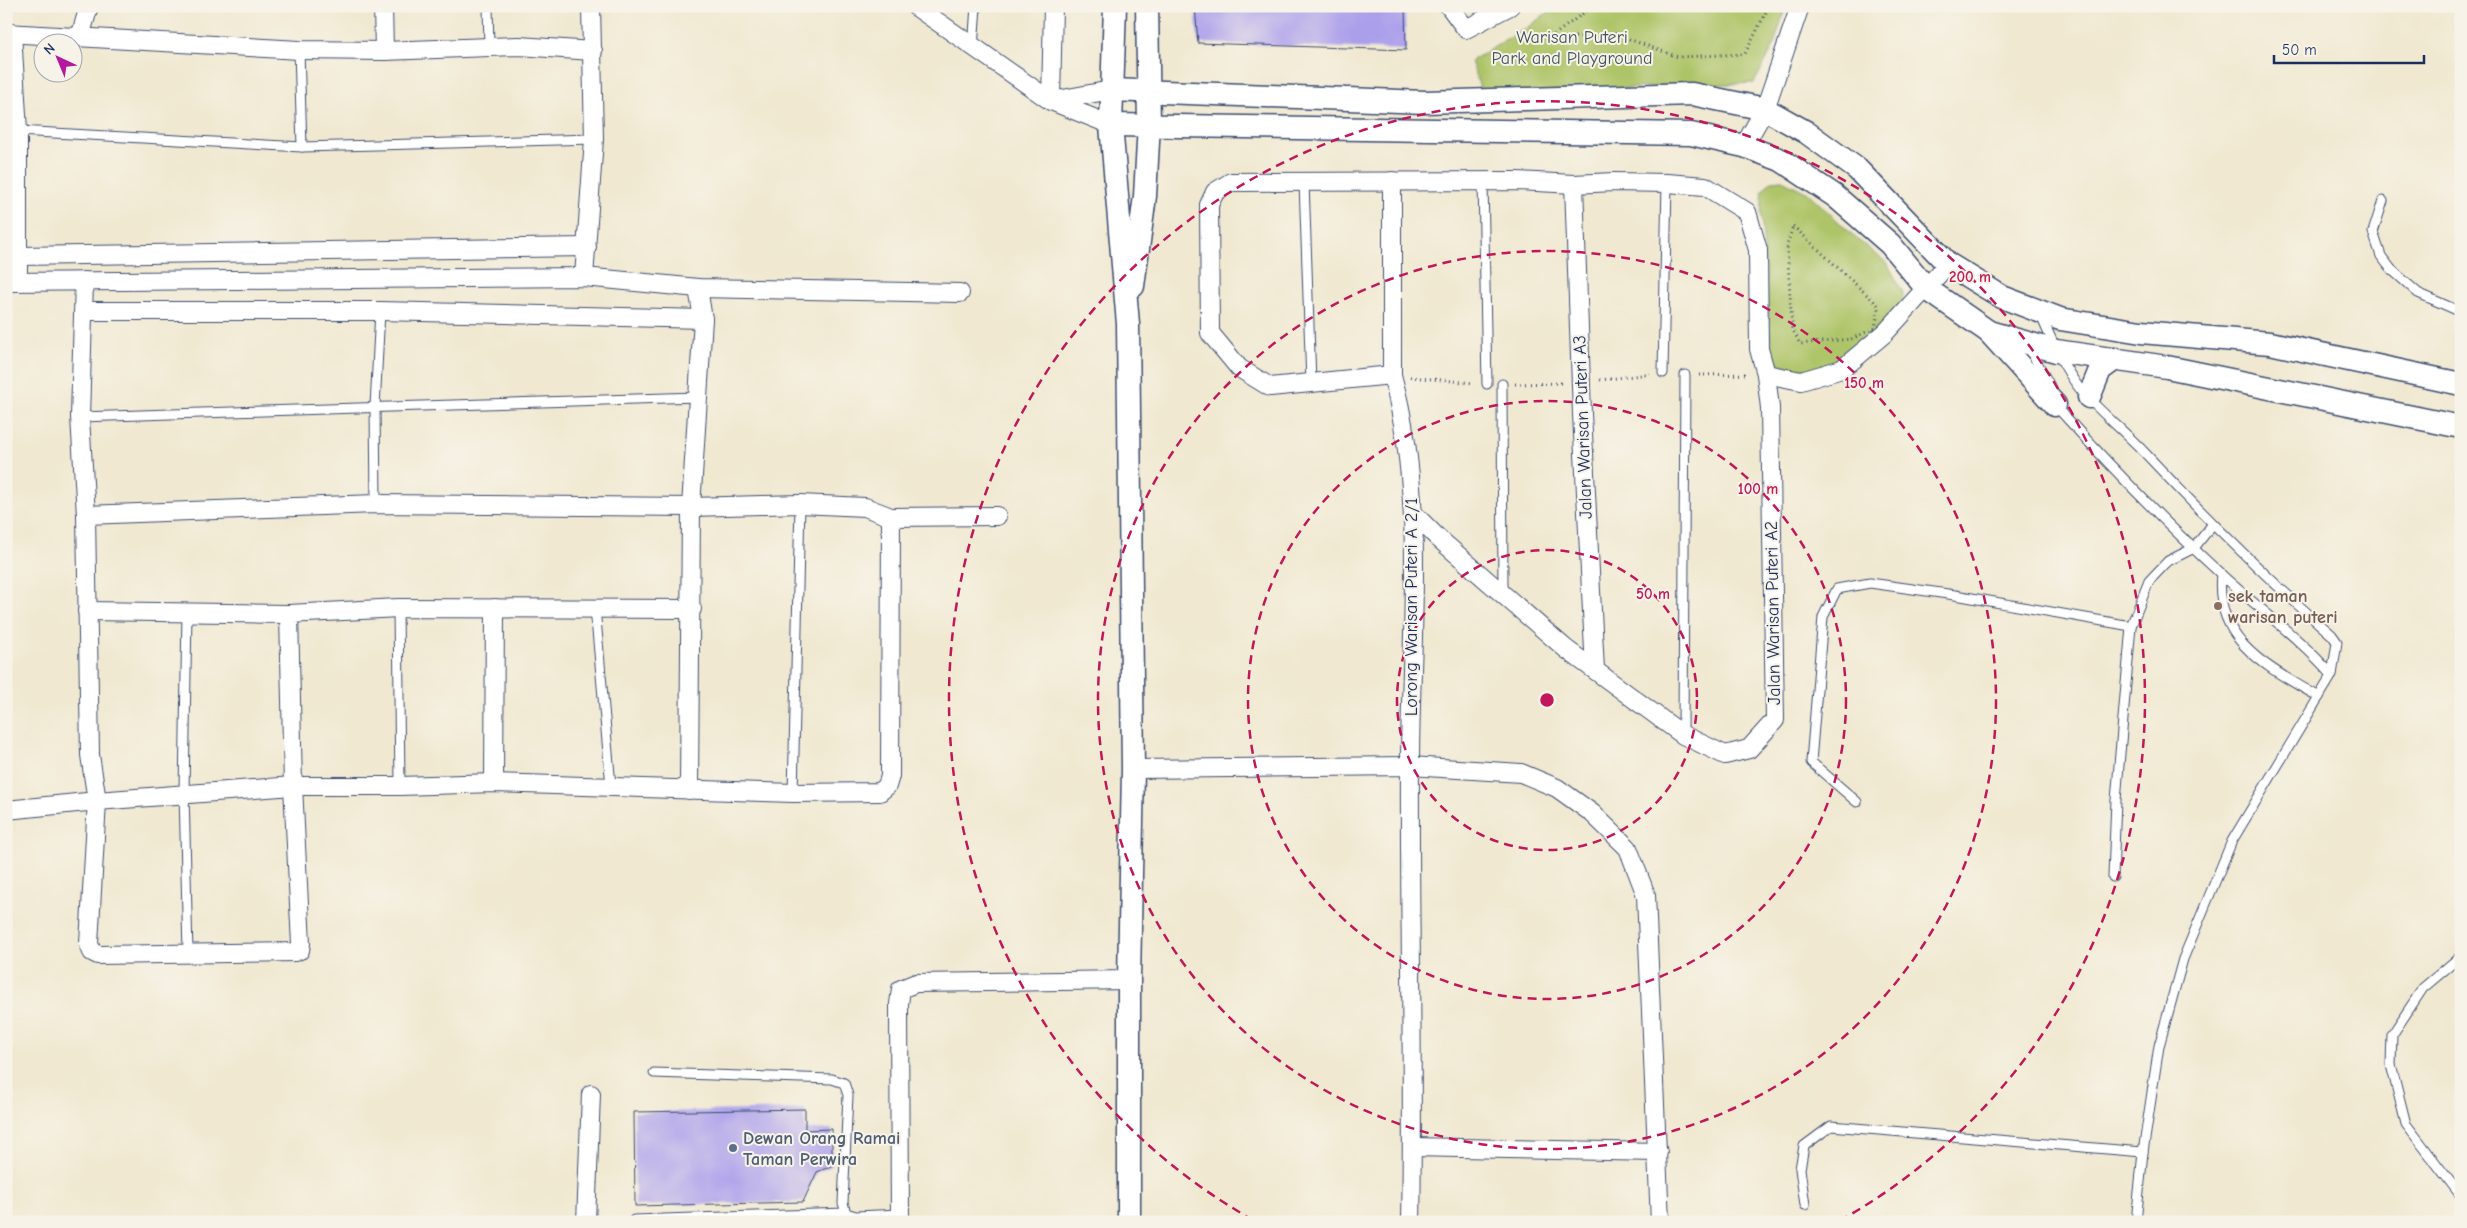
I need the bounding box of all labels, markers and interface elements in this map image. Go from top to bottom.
park label: Warisan Puteri Park and Playground [1492,27,1652,69]
north arrow [32,32,82,82]
scale bar [2274,32,2424,64]
text: N [40,40,59,58]
text: 50 m [2282,41,2317,59]
text: 200 m [1949,268,1991,286]
street label: Jalan Warisan Puteri A3 [1569,335,1597,519]
text: 150 m [1844,374,1884,392]
text: 100 m [1738,480,1778,498]
street label: Lorong Warisan Puteri A 2/1 [1401,498,1422,716]
street label: Jalan Warisan Puteri A2 [1761,521,1785,705]
text: 50 m [1636,585,1670,603]
place label: sek taman warisan puteri [2228,586,2338,628]
marker: sek taman warisan puteri [2212,600,2224,612]
centre of rings [1538,691,1556,709]
place label: Dewan Orang Ramai Taman Perwira [743,1128,900,1170]
marker: Dewan Orang Ramai Taman Perwira [727,1142,739,1154]

